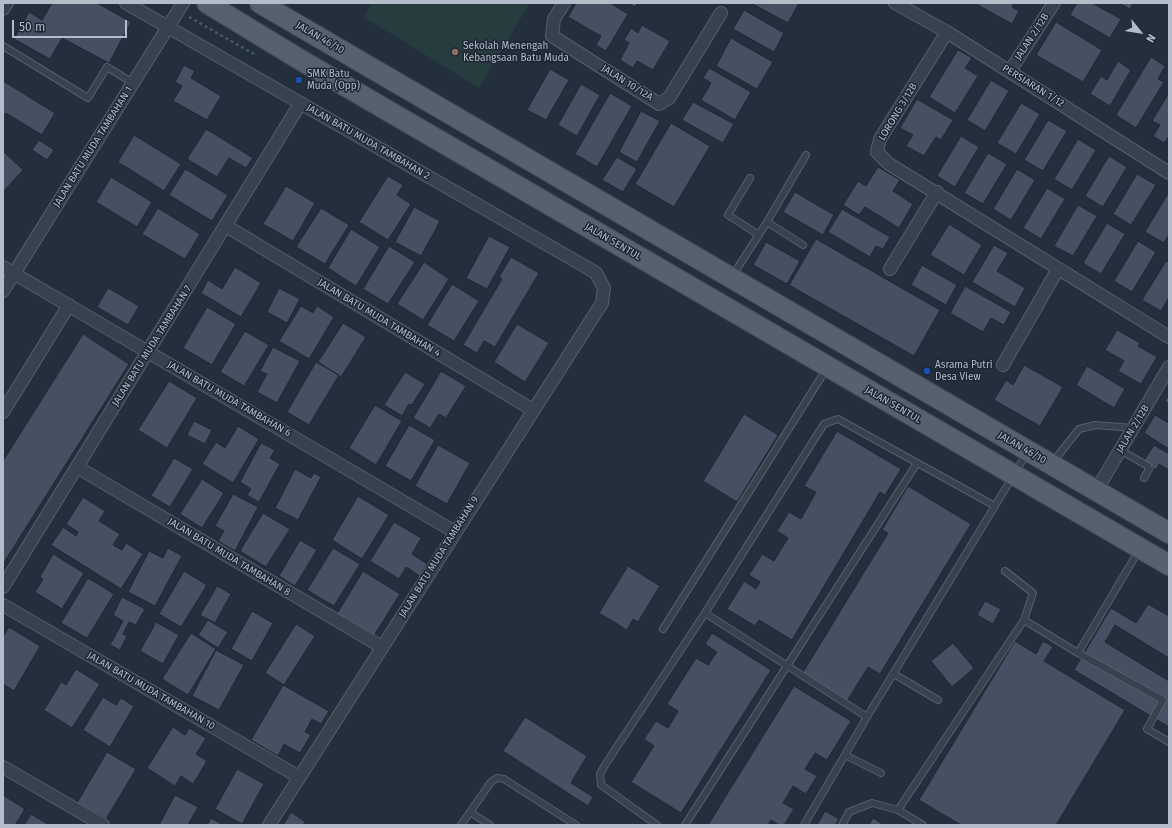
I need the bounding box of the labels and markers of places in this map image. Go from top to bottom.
place label: Sekolah Menengah Kebangsaan Batu Muda [463,40,569,64]
marker: Sekolah Menengah Kebangsaan Batu Muda [450,47,460,57]
place label: SMK Batu Muda (Opp) [307,68,360,92]
marker: SMK Batu Muda (Opp) [294,75,304,85]
place label: Asrama Putri Desa View [935,359,993,382]
marker: Asrama Putri Desa View [922,366,932,376]

